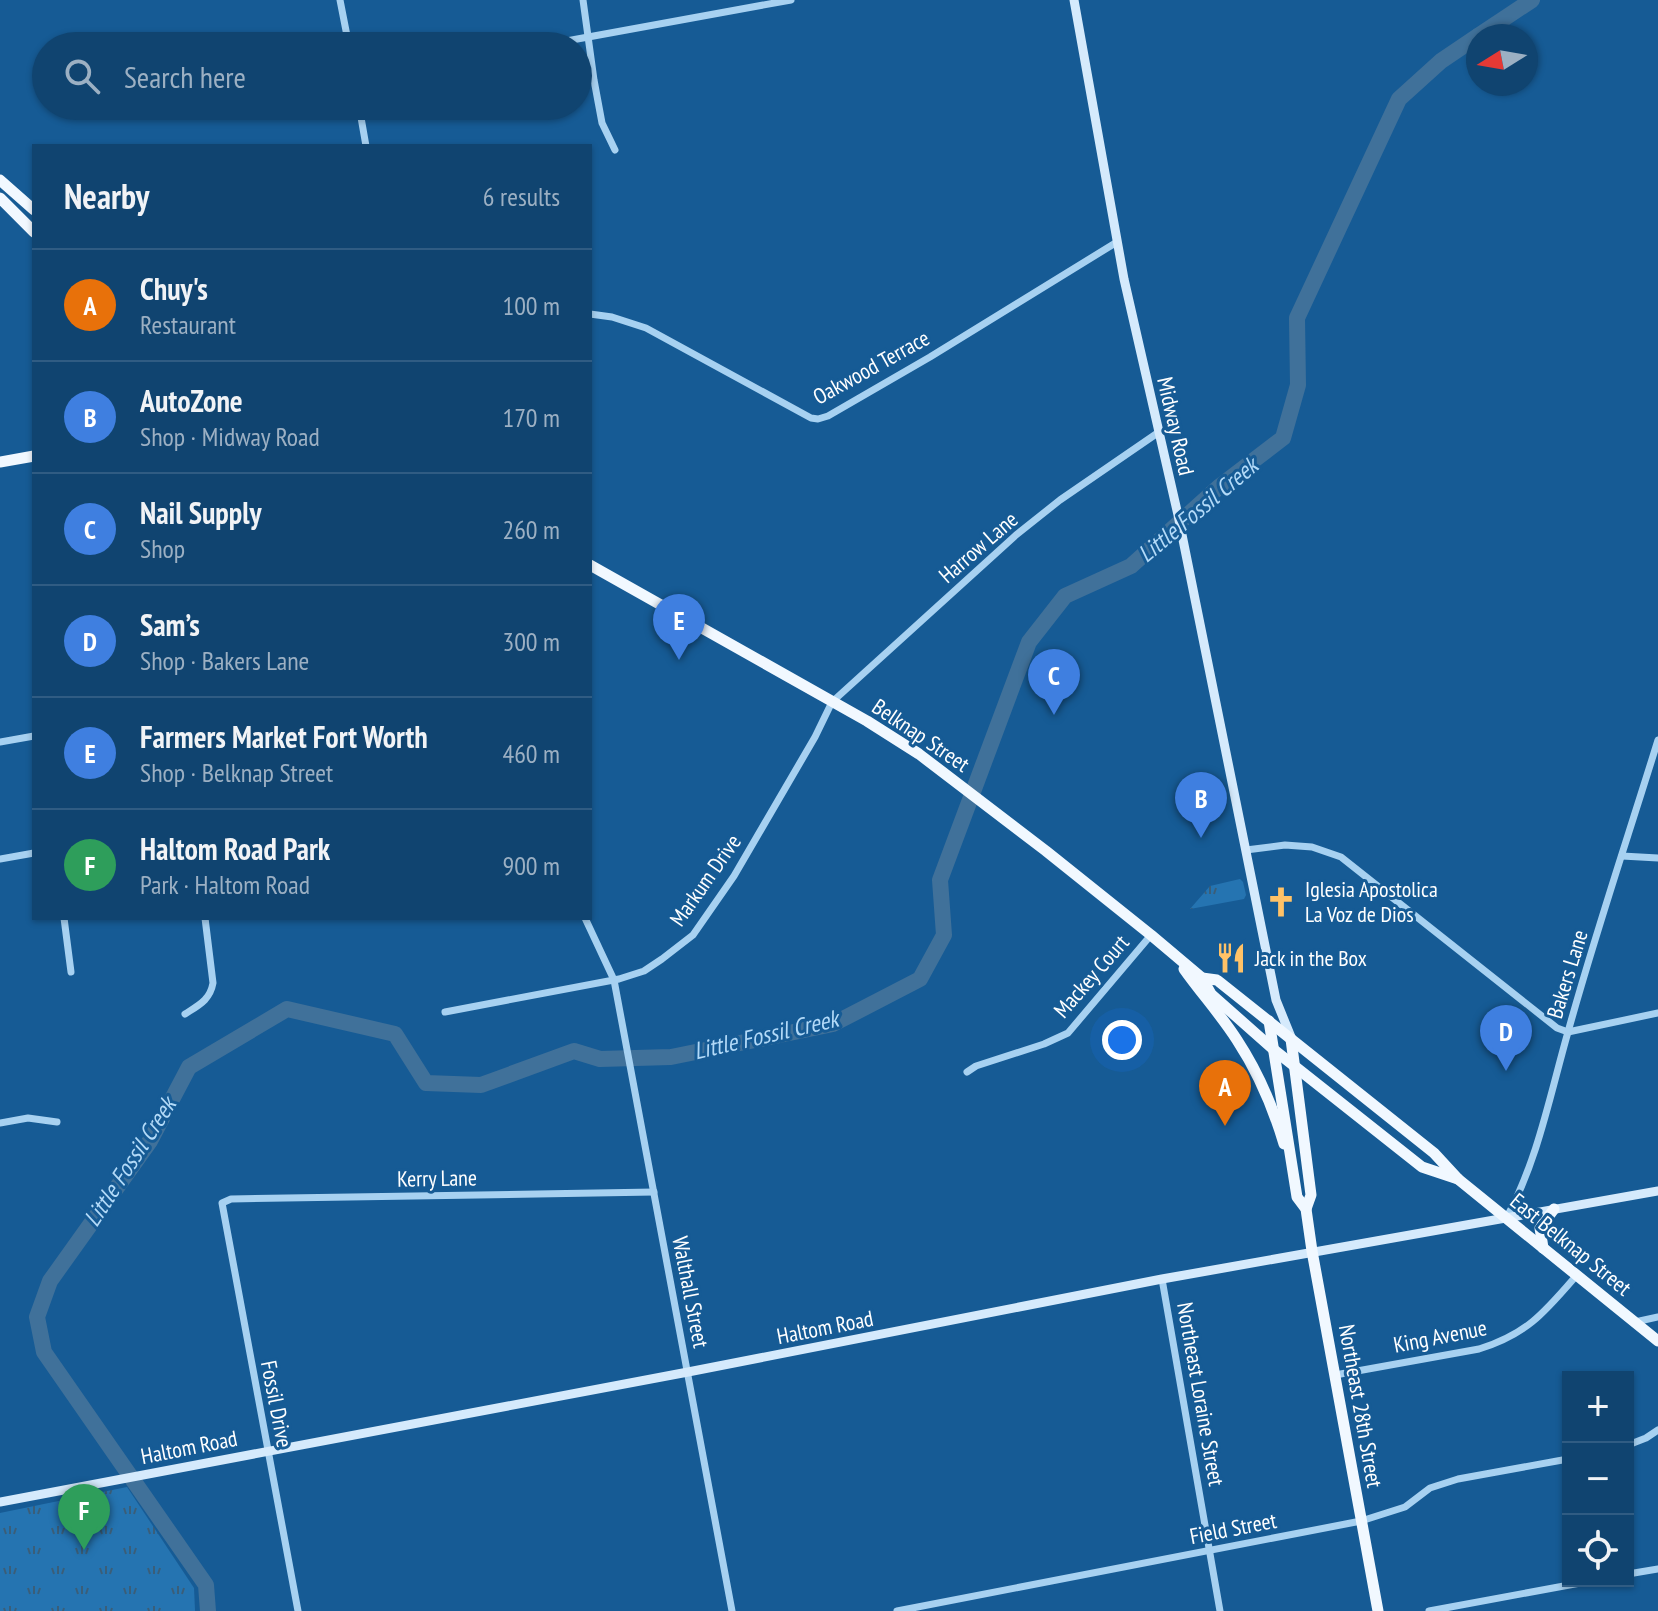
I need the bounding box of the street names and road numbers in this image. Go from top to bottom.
street label: Oakwood Terrace [808,324,934,410]
street label: Midway Road [1151,374,1201,478]
street label: Harrow Lane [933,505,1023,589]
street label: Belknap Street [867,692,975,778]
street label: Markum Drive [663,829,747,931]
street label: Bakers Lane [1540,926,1594,1022]
street label: Mackey Court [1047,929,1135,1023]
street label: Kerry Lane [397,1163,477,1193]
street label: East Belknap Street [1505,1187,1637,1301]
street label: Walthall Street [666,1234,716,1350]
street label: Northeast Loraine Street [1171,1300,1231,1488]
street label: Haltom Road [774,1304,876,1350]
street label: King Avenue [1391,1313,1489,1359]
street label: Northeast 28th Street [1333,1322,1389,1490]
street label: Fossil Drive [255,1358,299,1450]
street label: Haltom Road [138,1424,240,1470]
street label: Field Street [1187,1506,1279,1550]

